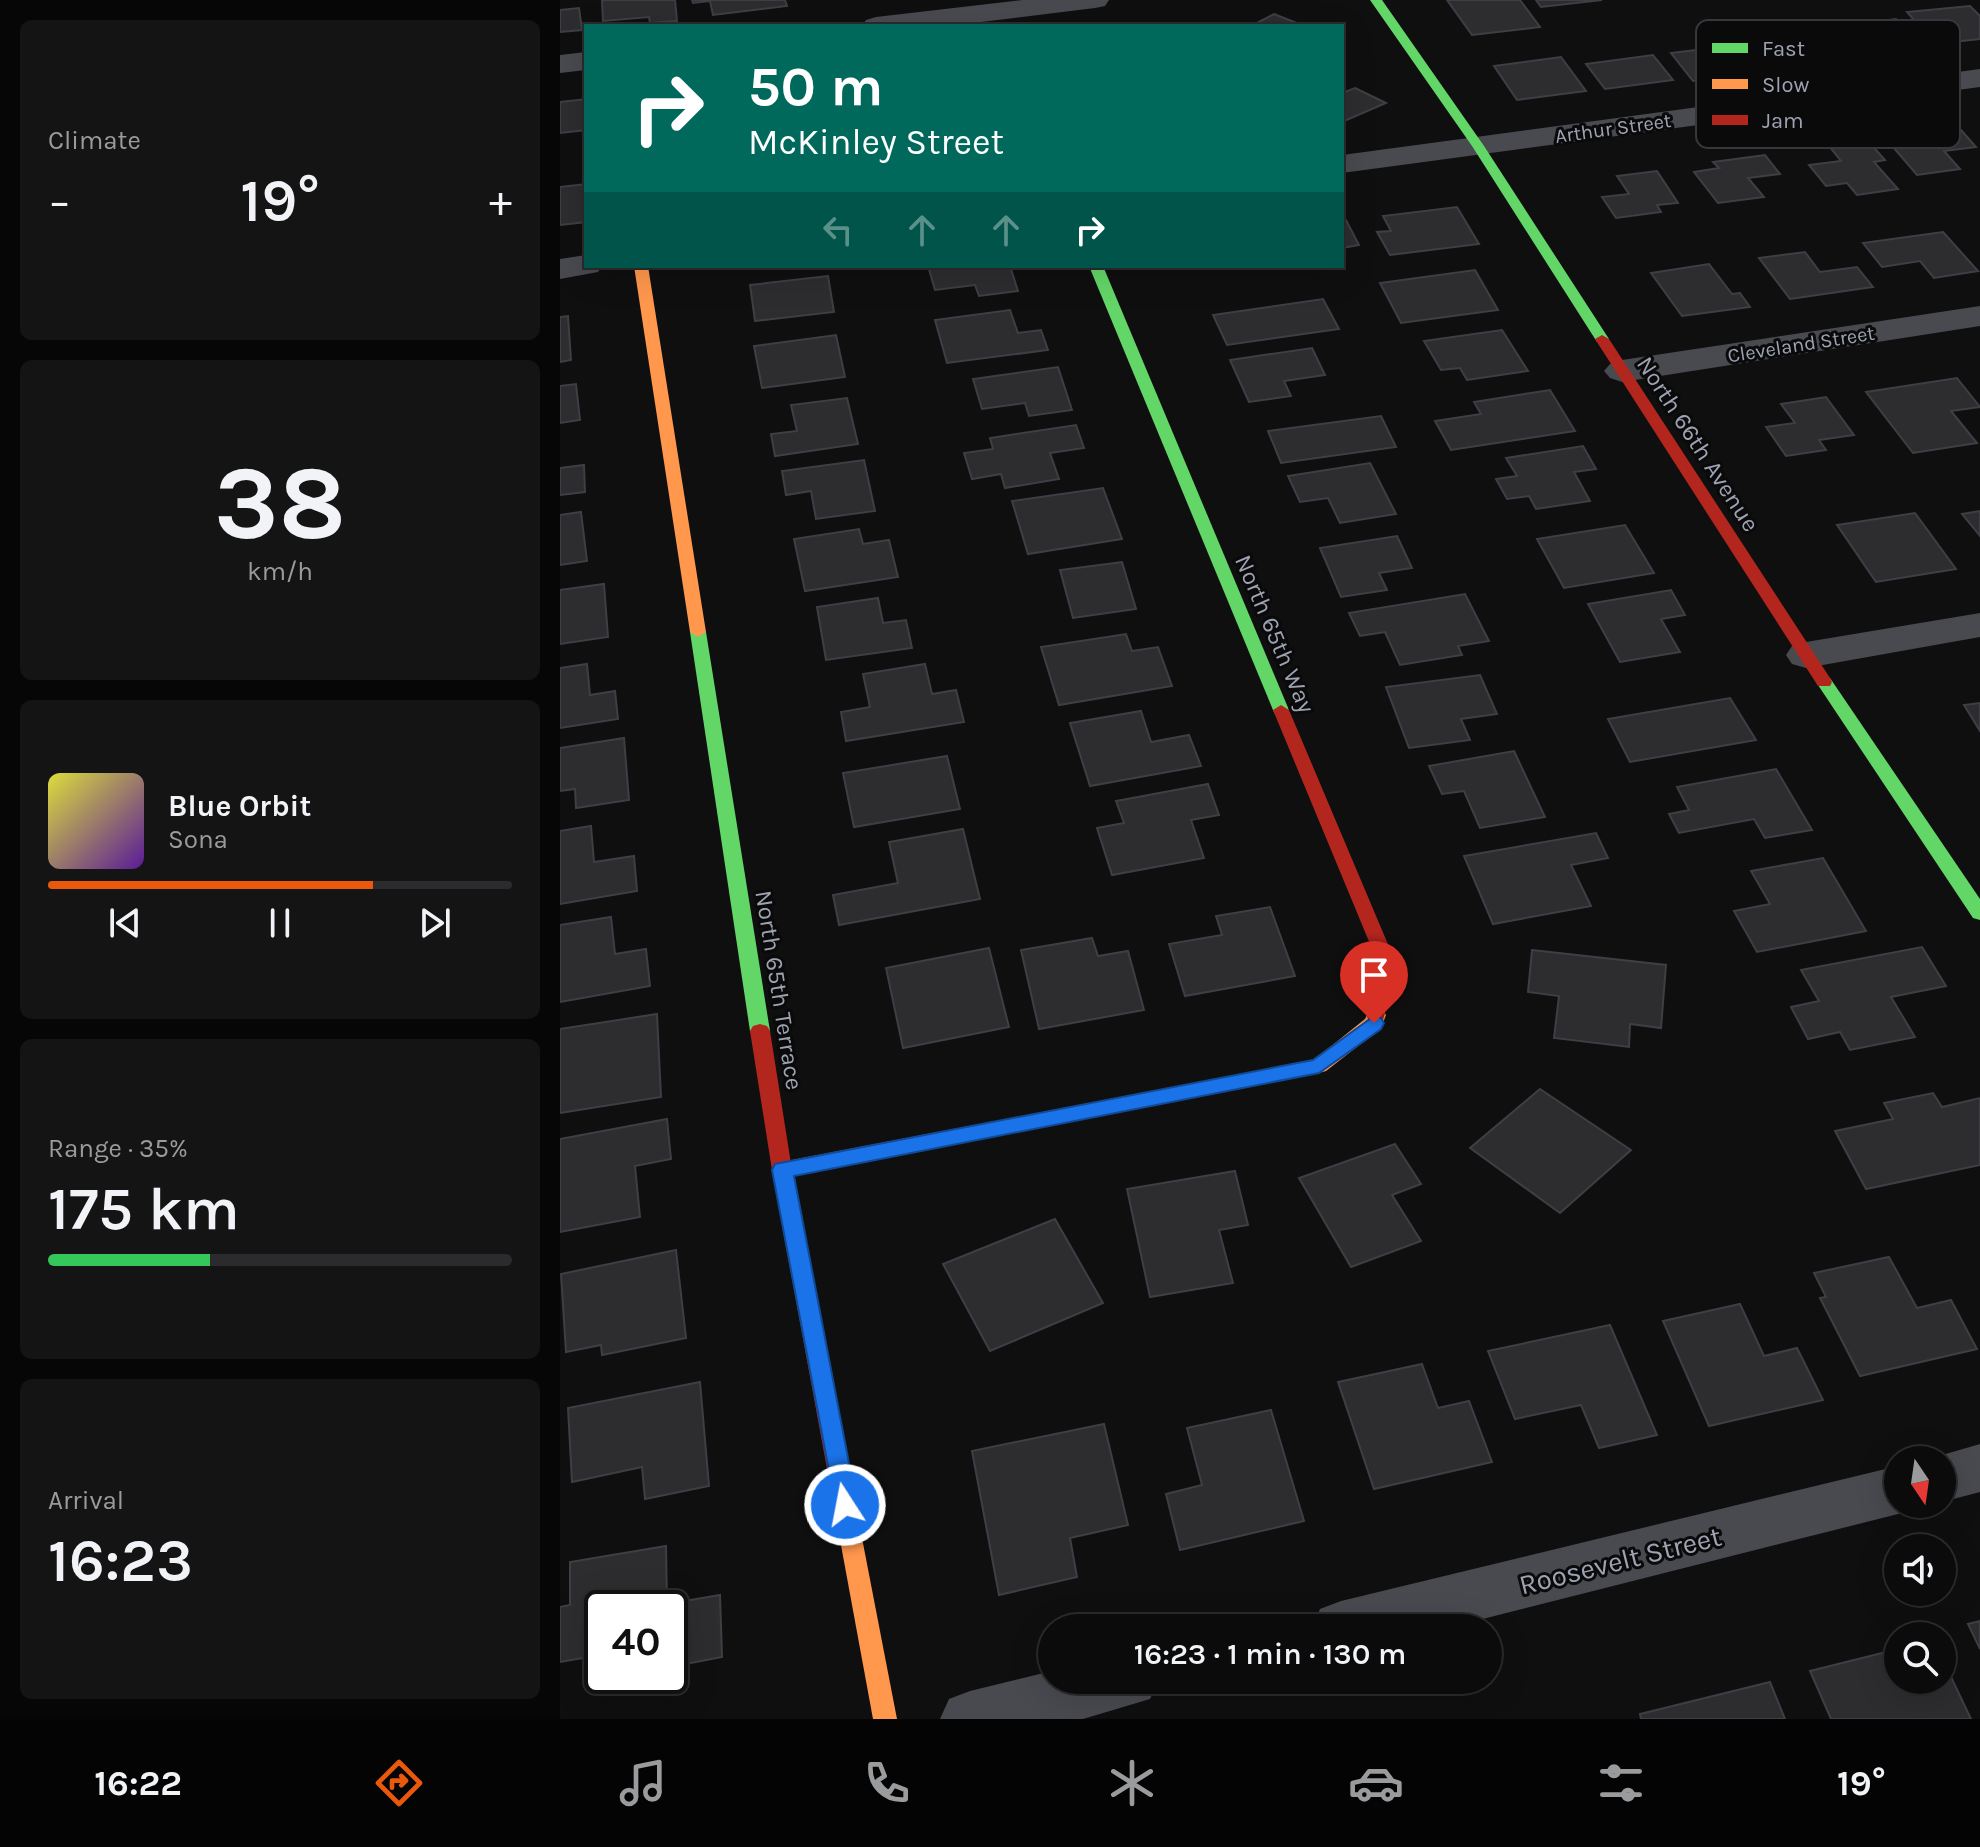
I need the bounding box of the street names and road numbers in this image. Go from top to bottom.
street label: Arthur Street [1553,109,1673,148]
street label: Cleveland Street [1726,321,1877,367]
street label: North 66th Avenue [1631,351,1765,537]
street label: North 65th Way [1229,551,1321,717]
street label: North 65th Terrace [749,888,809,1092]
street label: Roosevelt Street [1516,1519,1725,1602]

